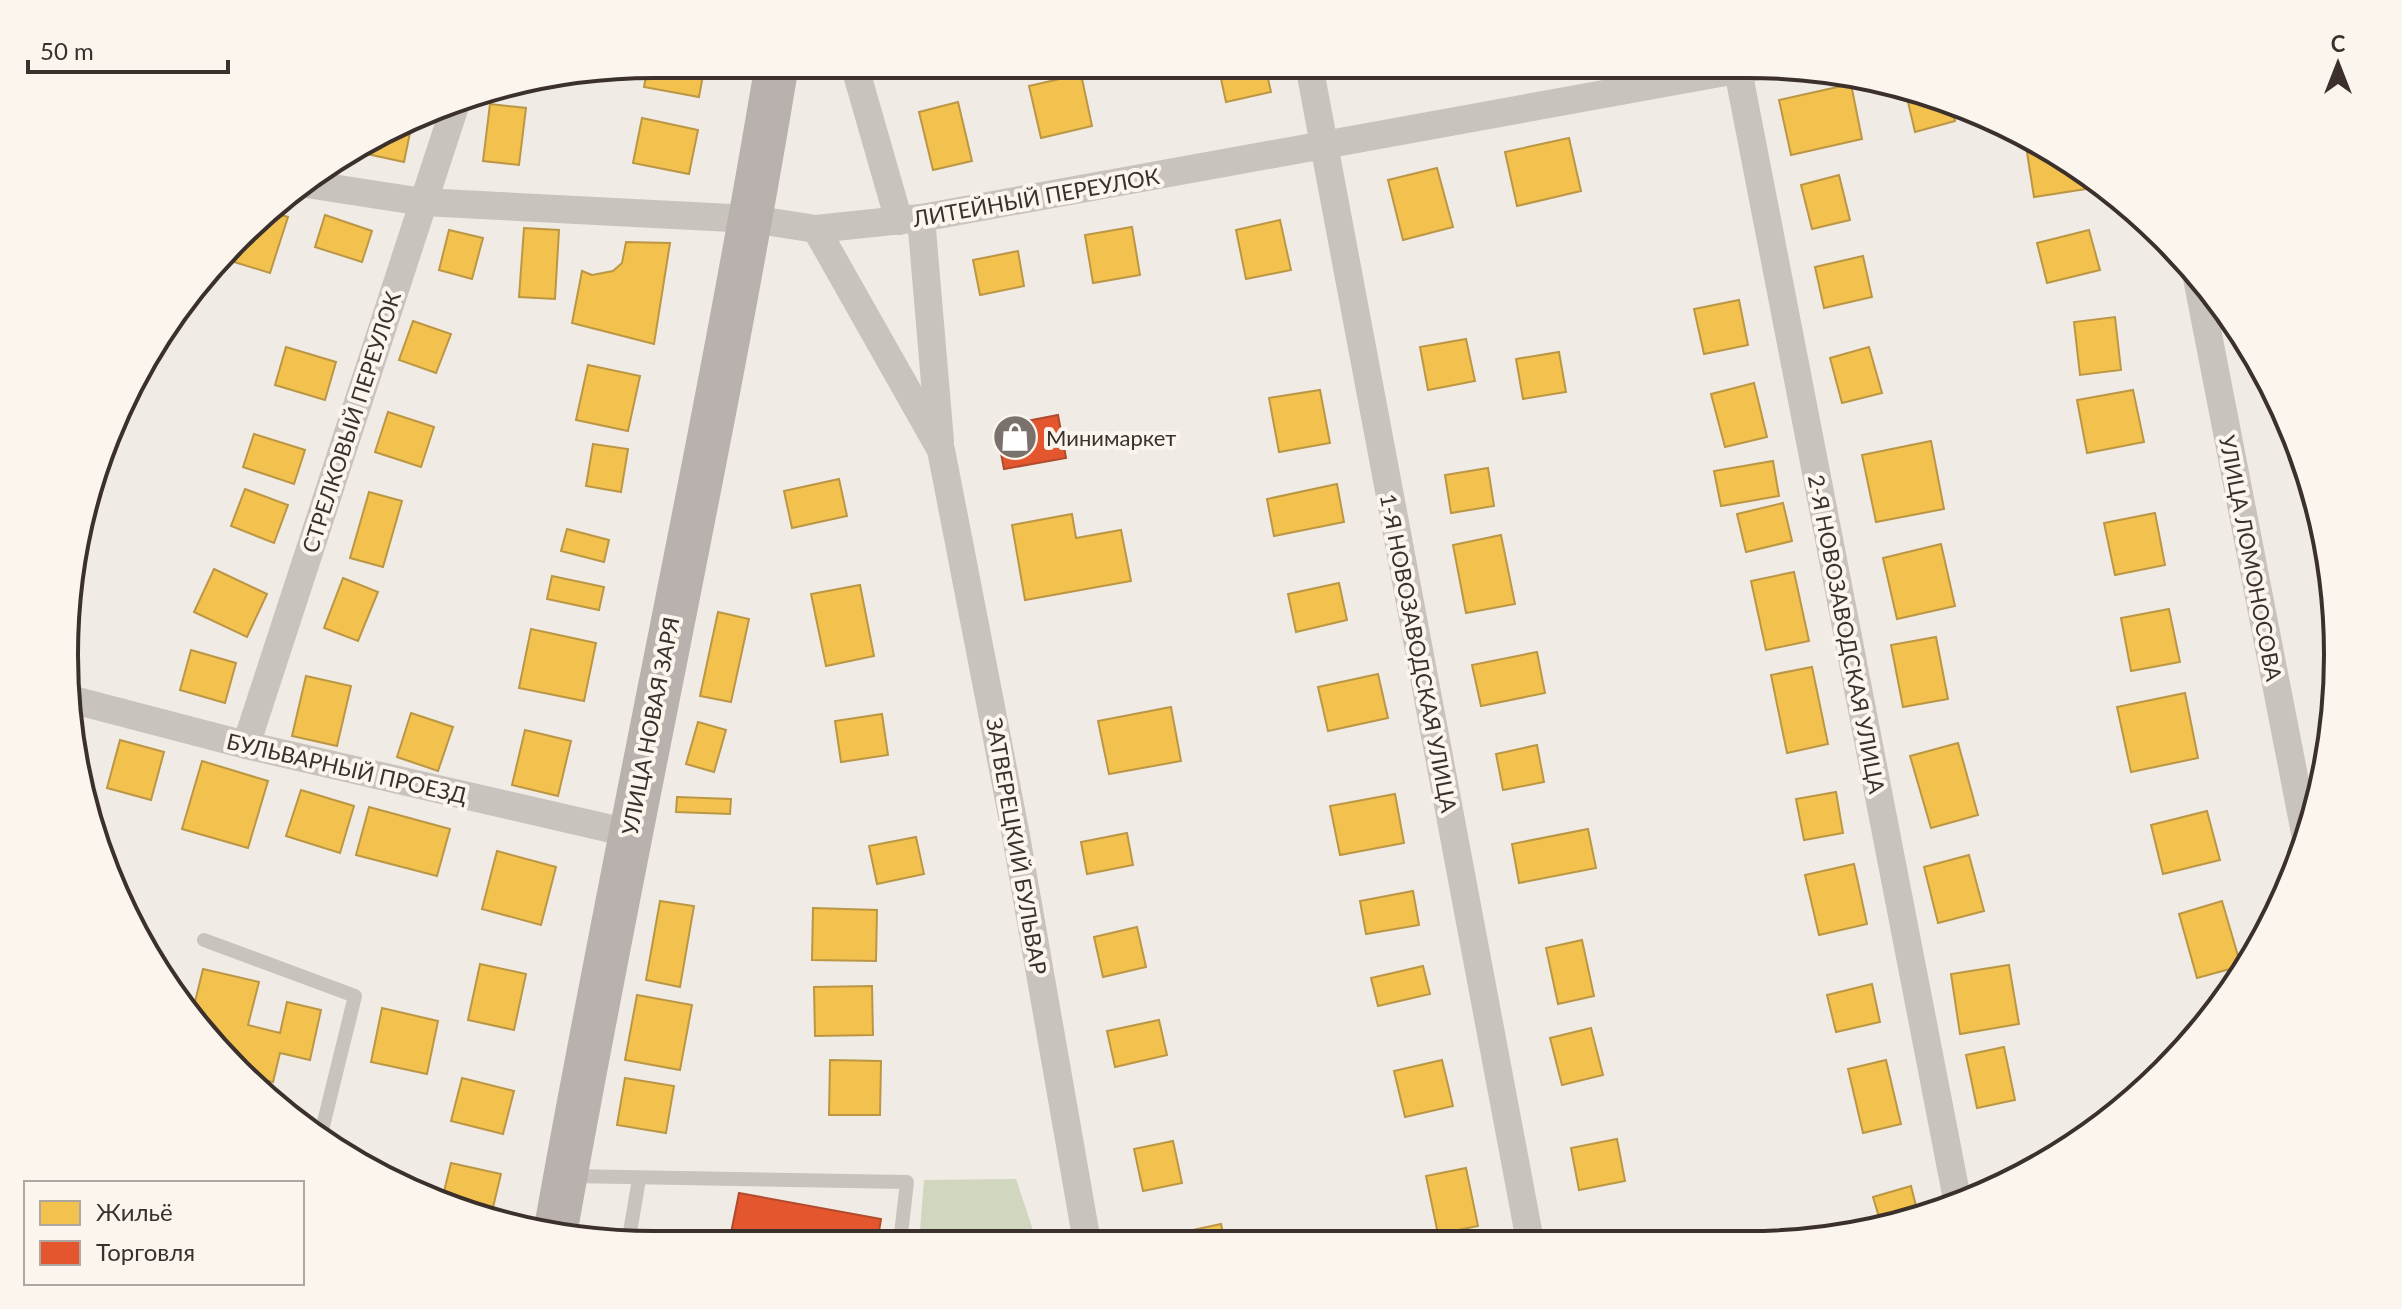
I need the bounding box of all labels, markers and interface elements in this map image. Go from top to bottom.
scale bar [28,24,228,74]
north arrow [2298,24,2378,104]
text: С [2331,30,2346,57]
text: 50 m [40,36,94,65]
street label: ЛИТЕЙНЫЙ ПЕРЕУЛОК [910,162,1162,232]
street label: СТРЕЛКОВЫЙ ПЕРЕУЛОК [296,288,406,556]
shop icon: Минимаркет [991,413,1039,461]
place label: Минимаркет [1046,424,1176,451]
street label: УЛИЦА ЛОМОНОСОВА [2214,433,2288,683]
street label: 2-Я НОВОЗАВОДСКАЯ УЛИЦА [1803,472,1891,796]
street label: 1-Я НОВОЗАВОДСКАЯ УЛИЦА [1375,491,1463,815]
street label: УЛИЦА НОВАЯ ЗАРЯ [616,615,684,837]
street label: ЗАТВЕРЕЦКИЙ БУЛЬВАР [981,715,1053,977]
street label: БУЛЬВАРНЫЙ ПРОЕЗД [224,727,470,809]
legend [24,1181,304,1285]
text: Жильё [96,1197,173,1226]
text: Торговля [96,1237,195,1266]

